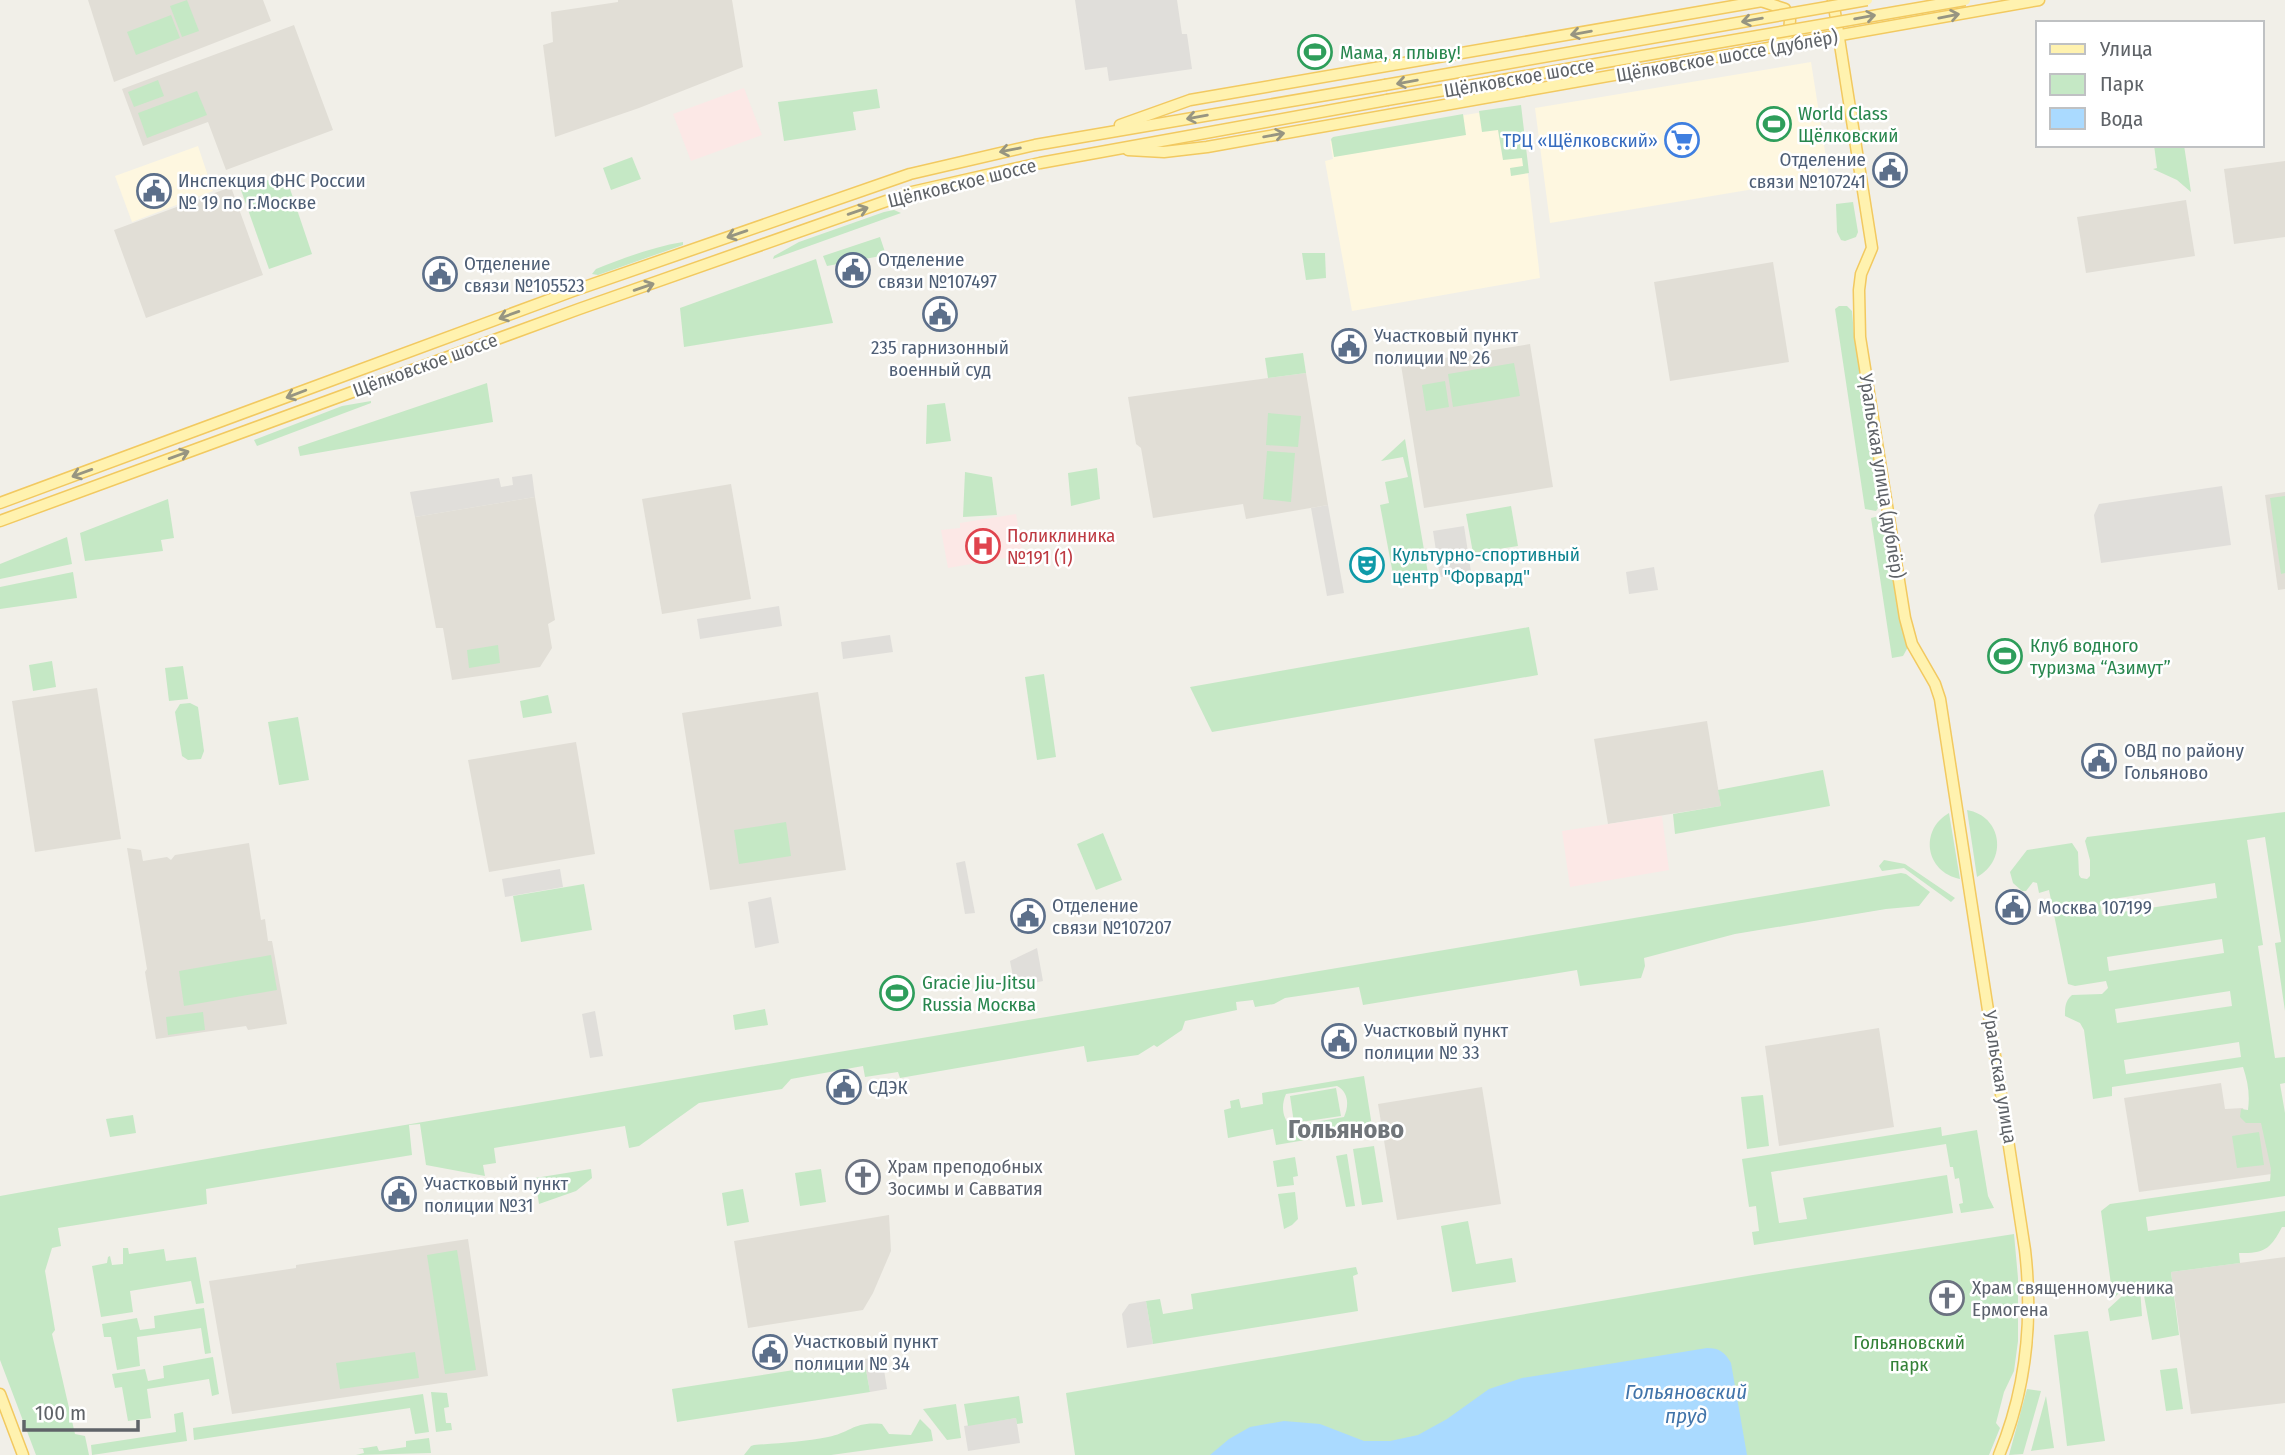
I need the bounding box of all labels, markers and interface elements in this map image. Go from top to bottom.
one-way arrow [1937,9,1960,22]
one-way arrow [1853,10,1876,23]
one-way arrow [1741,14,1764,28]
legend [2036,21,2264,147]
street label: Щёлковское шоссе (дублёр) [1614,25,1840,87]
one-way arrow [1570,27,1593,40]
sports icon: Мама, я плыву! [1296,33,1334,71]
text: Улица [2099,36,2153,62]
place label: Мама, я плыву! [1340,41,1461,64]
street label: Щёлковское шоссе [1442,53,1596,103]
text: Парк [2100,71,2144,97]
one-way arrow [1396,75,1419,89]
place label: World Class Щёлковский [1798,102,1898,147]
sports icon: World Class Щёлковский [1755,105,1793,143]
text: Вода [2100,106,2143,132]
one-way arrow [1186,111,1209,124]
supermarket icon: ТРЦ «Щёлковский» [1663,121,1701,159]
one-way arrow [1262,128,1285,142]
place label: ТРЦ «Щёлковский» [1503,129,1658,152]
one-way arrow [999,143,1022,157]
place label: Отделение связи №107241 [1749,148,1866,193]
public building icon: Отделение связи №107241 [1871,151,1909,189]
street label: Щёлковское шоссе [885,153,1039,213]
place label: Инспекция ФНС России № 19 по г.Москве [178,169,366,214]
public building icon: Инспекция ФНС России № 19 по г.Москве [135,172,173,210]
one-way arrow [847,204,869,216]
one-way arrow [726,229,748,241]
place label: Отделение связи №107497 [878,248,997,293]
public building icon: Отделение связи №107497 [834,251,872,289]
place label: Отделение связи №105523 [464,252,585,297]
public building icon: Отделение связи №105523 [421,255,459,293]
one-way arrow [632,280,654,292]
public building icon: 235 гарнизонный военный суд [921,295,959,333]
one-way arrow [498,309,520,322]
place label: Участковый пункт полиции № 26 [1373,324,1518,369]
public building icon: Участковый пункт полиции № 26 [1330,327,1368,365]
street label: Щёлковское шоссе [350,328,500,402]
place label: 235 гарнизонный военный суд [871,336,1009,381]
street label: Уральская улица (дублёр) [1854,371,1910,580]
one-way arrow [285,389,307,402]
one-way arrow [168,448,190,460]
one-way arrow [72,468,94,480]
place label: Поликлиника №191 (1) [1007,524,1115,569]
hospital icon: Поликлиника №191 (1) [964,527,1002,565]
place label: Культурно-спортивный центр "Форвард" [1392,543,1580,588]
theatre icon: Культурно-спортивный центр "Форвард" [1348,546,1386,584]
place label: Клуб водного туризма “Азимут” [2030,634,2171,679]
sports icon: Клуб водного туризма “Азимут” [1986,637,2024,675]
place label: ОВД по району Гольяново [2124,739,2244,784]
public building icon: ОВД по району Гольяново [2080,742,2118,780]
public building icon: Москва 107199 [1994,888,2032,926]
place label: Отделение связи №107207 [1052,894,1172,939]
place label: Москва 107199 [2038,896,2152,919]
public building icon: Отделение связи №107207 [1009,897,1047,935]
place label: Gracie Jiu-Jitsu Russia Москва [922,971,1036,1016]
sports icon: Gracie Jiu-Jitsu Russia Москва [878,974,916,1012]
street label: Уральская улица [1978,1008,2022,1145]
place label: Участковый пункт полиции № 33 [1363,1019,1508,1064]
public building icon: Участковый пункт полиции № 33 [1320,1022,1358,1060]
public building icon: СДЭК [825,1068,863,1106]
place label: СДЭК [868,1076,908,1099]
district label: Гольяново [1288,1114,1404,1145]
place label: Храм преподобных Зосимы и Савватия [888,1155,1043,1200]
church icon: Храм преподобных Зосимы и Савватия [844,1158,882,1196]
place label: Участковый пункт полиции №31 [423,1172,568,1217]
public building icon: Участковый пункт полиции №31 [380,1175,418,1213]
place label: Храм священномученика Ермогена [1972,1276,2174,1321]
church icon: Храм священномученика Ермогена [1928,1279,1966,1317]
place label: Участковый пункт полиции № 34 [793,1330,938,1375]
park label: Гольяновcкий парк [1853,1331,1965,1376]
public building icon: Участковый пункт полиции № 34 [751,1333,789,1371]
water label: Гольяновский пруд [1625,1379,1747,1429]
scale bar [24,1388,138,1432]
text: 100 m [35,1400,86,1426]

